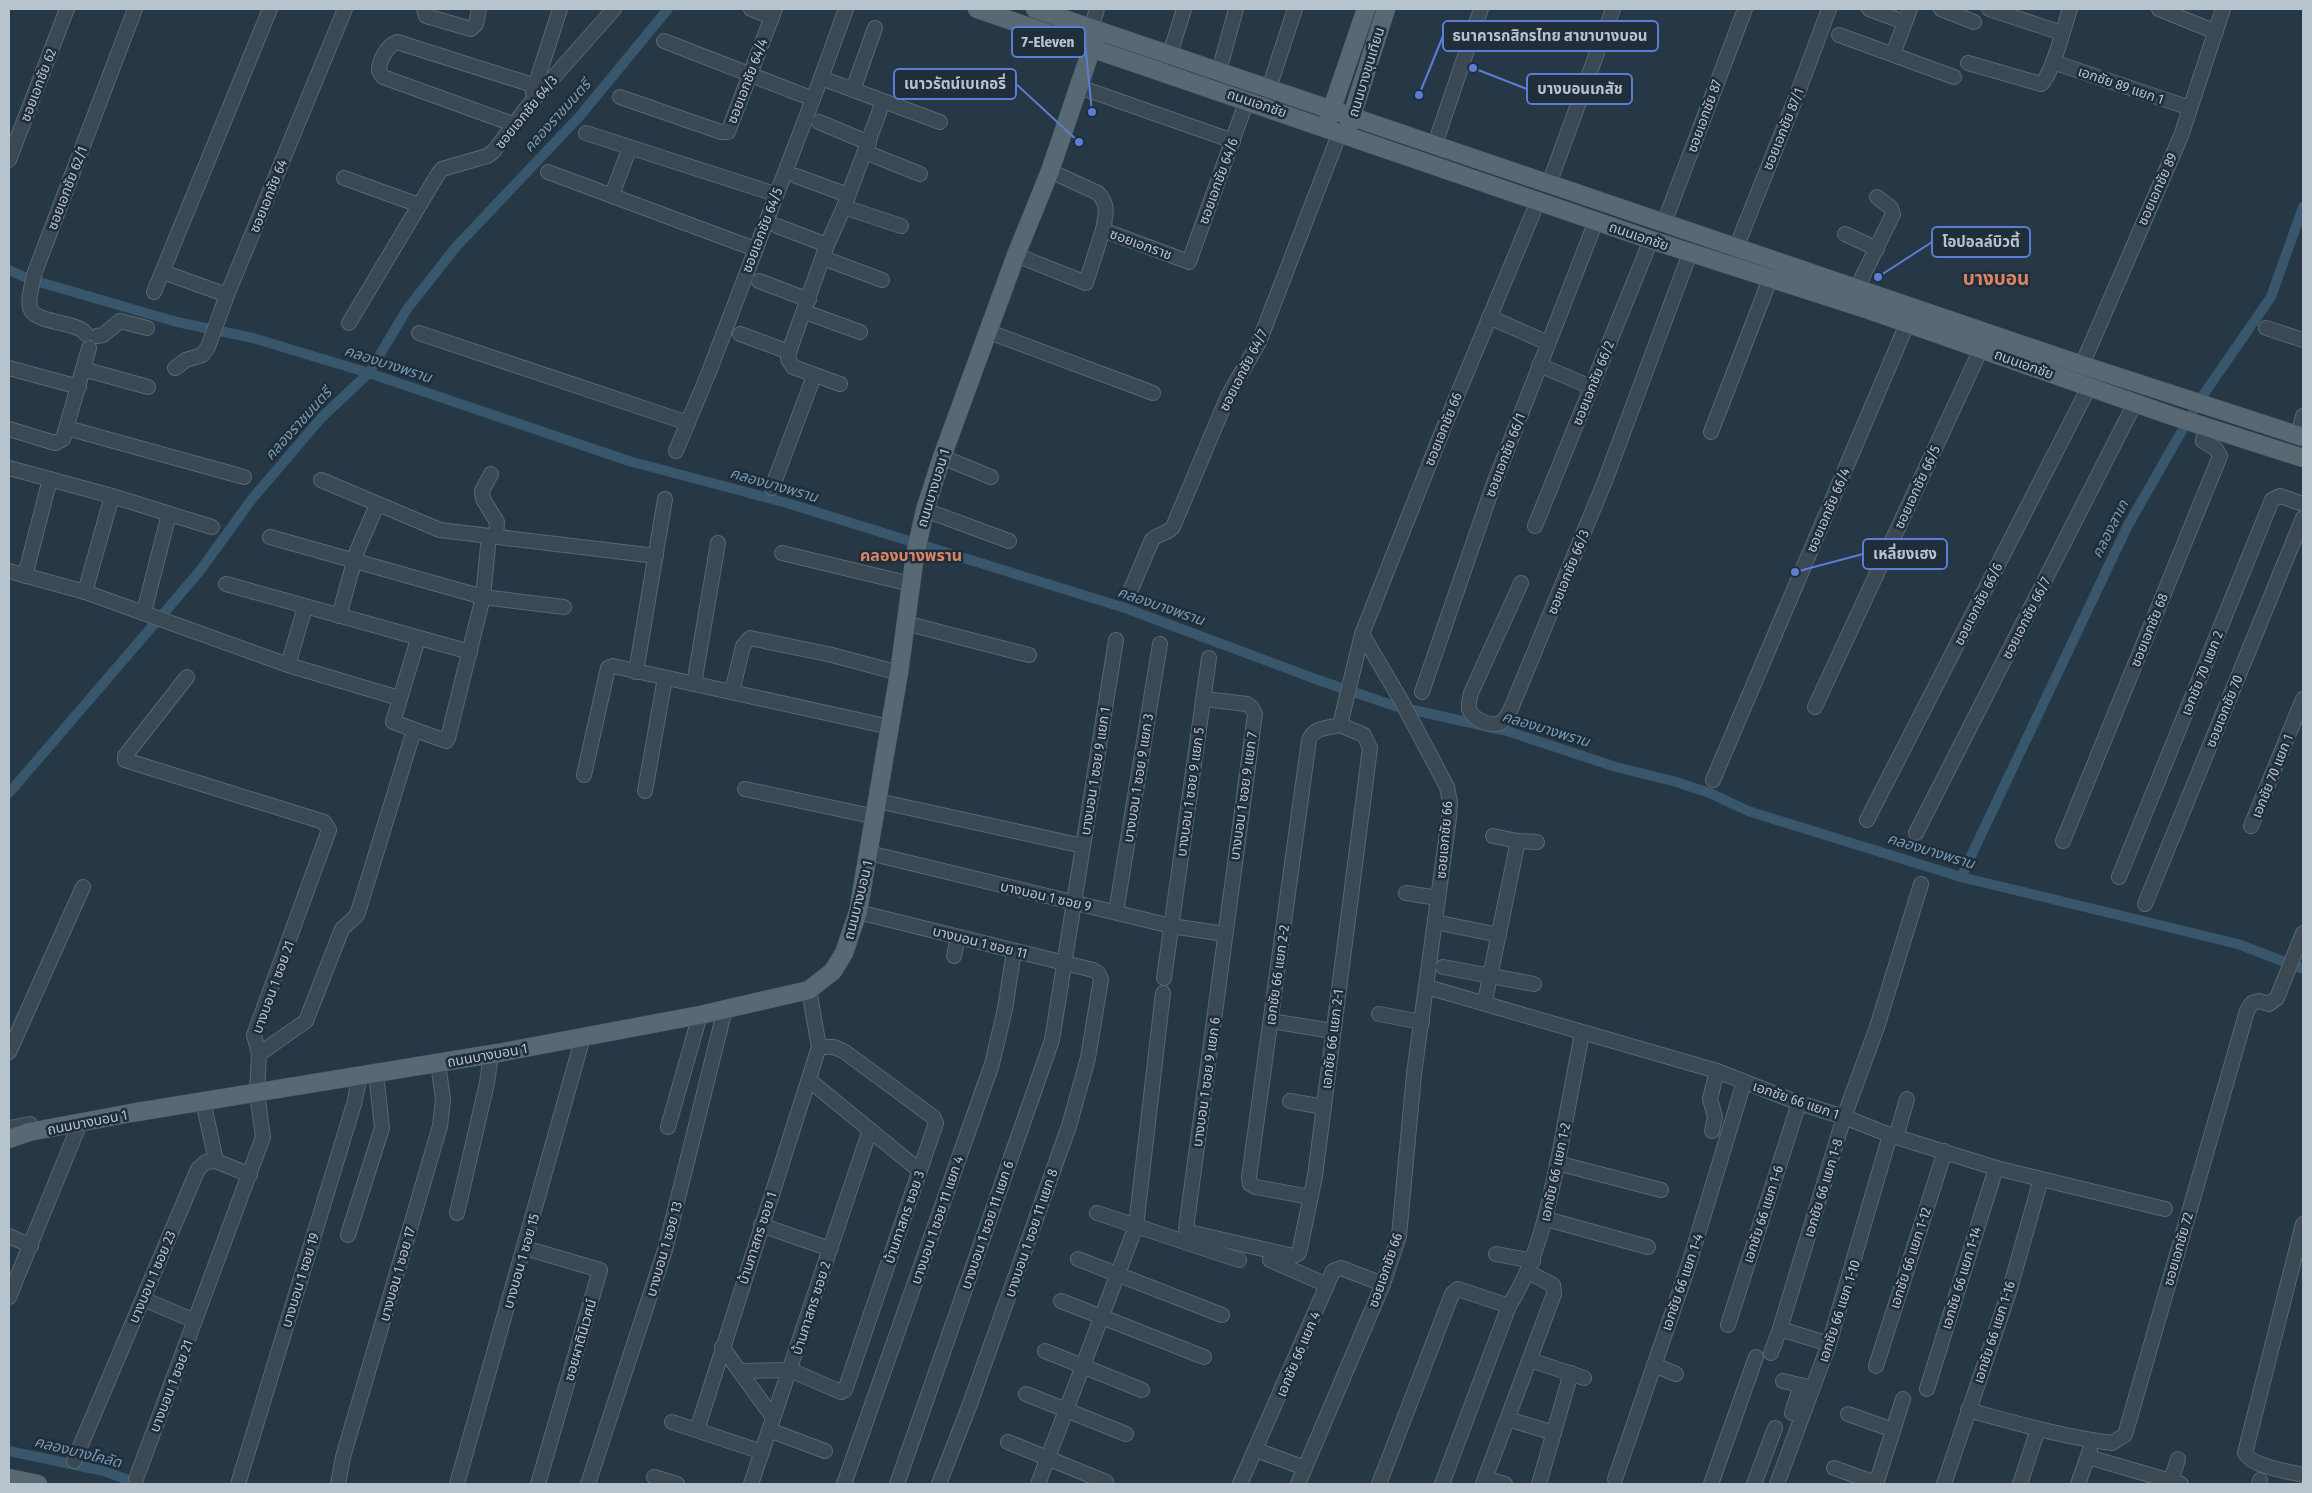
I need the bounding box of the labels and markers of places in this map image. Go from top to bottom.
callout: ธนาคารกสิกรไทย สาขาบางบอน [1443,21,1658,51]
callout: 7-Eleven [1012,27,1085,57]
callout: เนาวรัตน์เบเกอรี่ [894,69,1016,99]
callout: บางบอนเภสัช [1527,74,1632,104]
callout: โอปอลล์บิวตี้ [1932,227,2030,257]
callout: เหลี่ยงเฮง [1863,539,1947,569]

